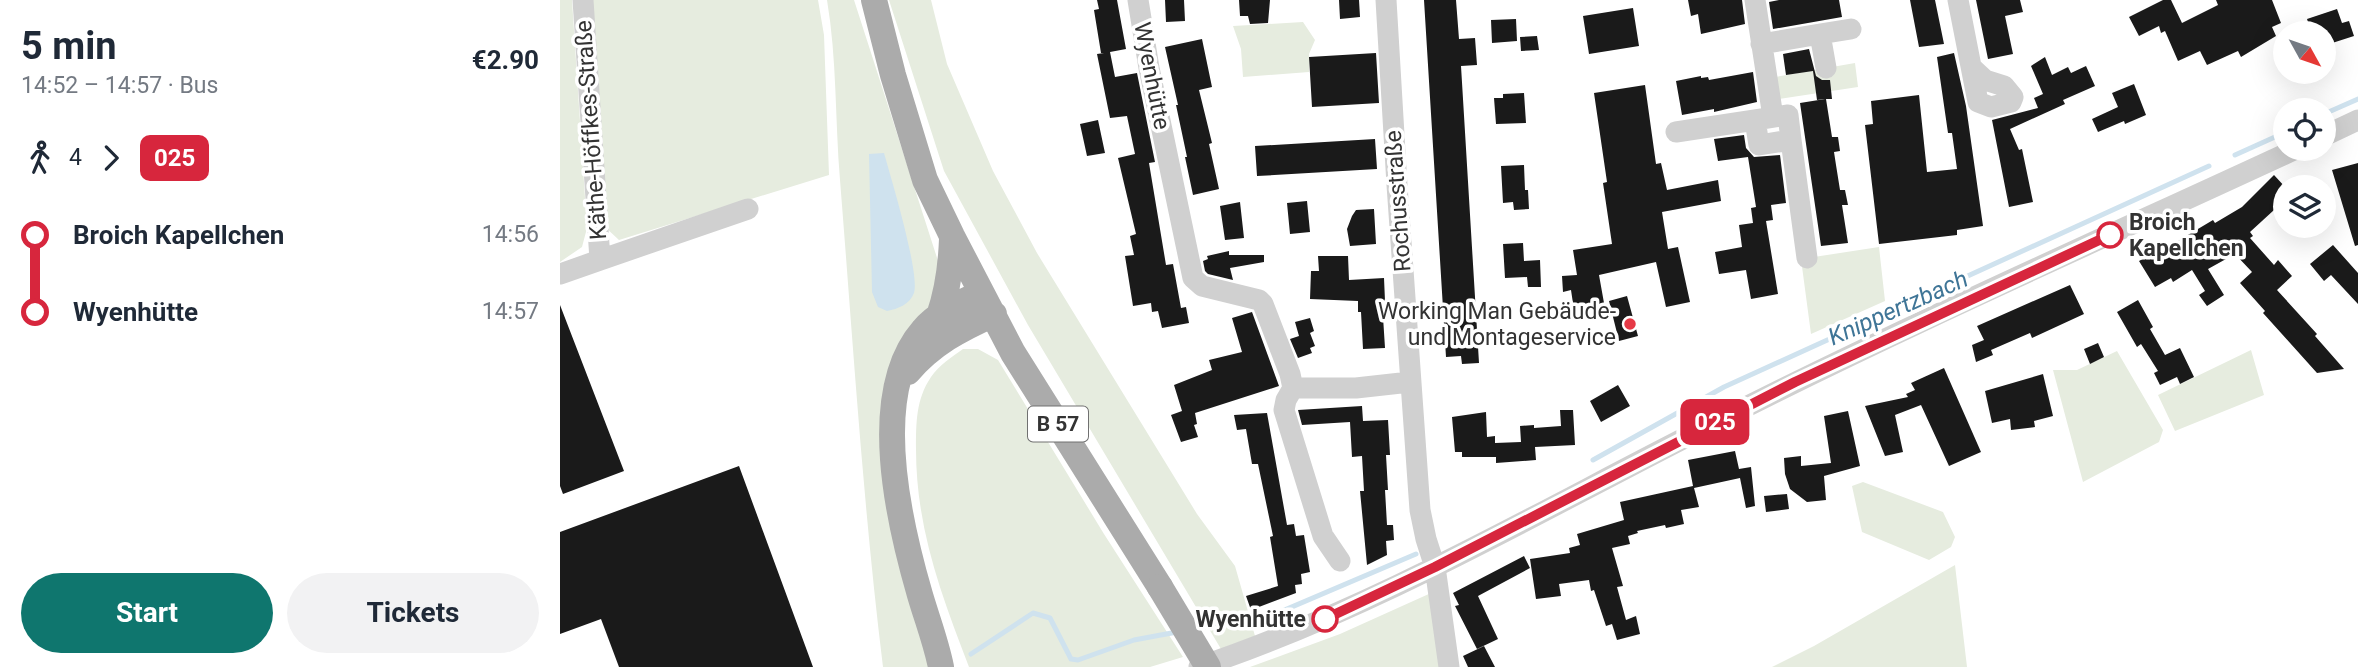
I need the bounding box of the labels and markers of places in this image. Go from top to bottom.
place label: Broich Kapellchen [2129,209,2244,262]
marker: Broich Kapellchen [2097,222,2123,248]
place label: Working Man Gebäude- und Montageservice [1378,298,1616,351]
marker: Working Man Gebäude- und Montageservice [1622,316,1638,332]
place label: Wyenhütte [1195,606,1306,633]
marker: Wyenhütte [1312,606,1338,632]

